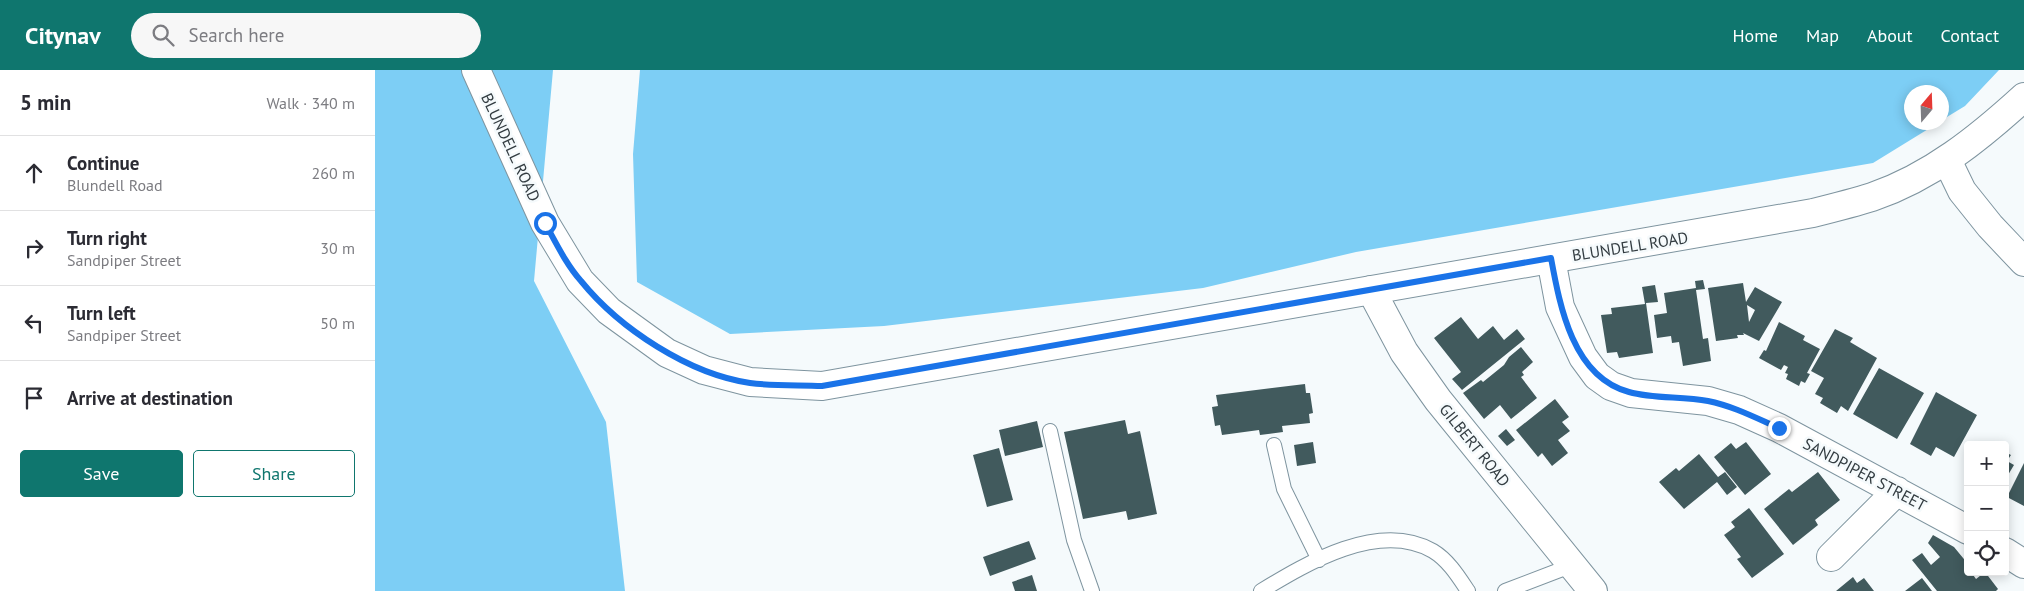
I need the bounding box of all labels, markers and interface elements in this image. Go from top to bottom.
search box [131,13,481,58]
text: Citynav [25,20,101,51]
icon: search [149,21,177,49]
text: Search here [189,23,284,47]
text: Home [1732,24,1778,47]
text: Map [1806,24,1839,47]
text: About [1867,24,1913,47]
text: Contact [1941,24,1999,47]
north arrow [1904,85,1949,130]
text: 5 min [20,89,71,116]
street label: BLUNDELL ROAD [477,90,545,204]
text: Walk · 340 m [266,93,355,113]
text: Continue [67,151,139,175]
icon: ahead [20,159,48,187]
text: 260 m [312,163,355,183]
text: Blundell Road [67,175,163,195]
route start [534,212,557,235]
text: Turn right [67,226,147,250]
street label: BLUNDELL ROAD [1571,227,1689,265]
icon: right [20,234,48,262]
text: 30 m [320,238,355,258]
text: Sandpiper Street [67,250,181,270]
text: Turn left [67,301,136,325]
icon: left [20,309,48,337]
text: 50 m [320,313,355,333]
text: Sandpiper Street [67,325,181,345]
icon: arrive [20,384,48,412]
text: Arrive at destination [67,386,233,410]
street label: GILBERT ROAD [1435,400,1515,490]
route end [1768,417,1791,440]
street label: SANDPIPER STREET [1800,433,1930,515]
map controls [1964,441,2009,576]
button: + [1964,441,2009,486]
button: Save [20,450,183,497]
button: Share [193,450,355,497]
button: − [1964,486,2009,531]
button: locate [1964,531,2009,576]

